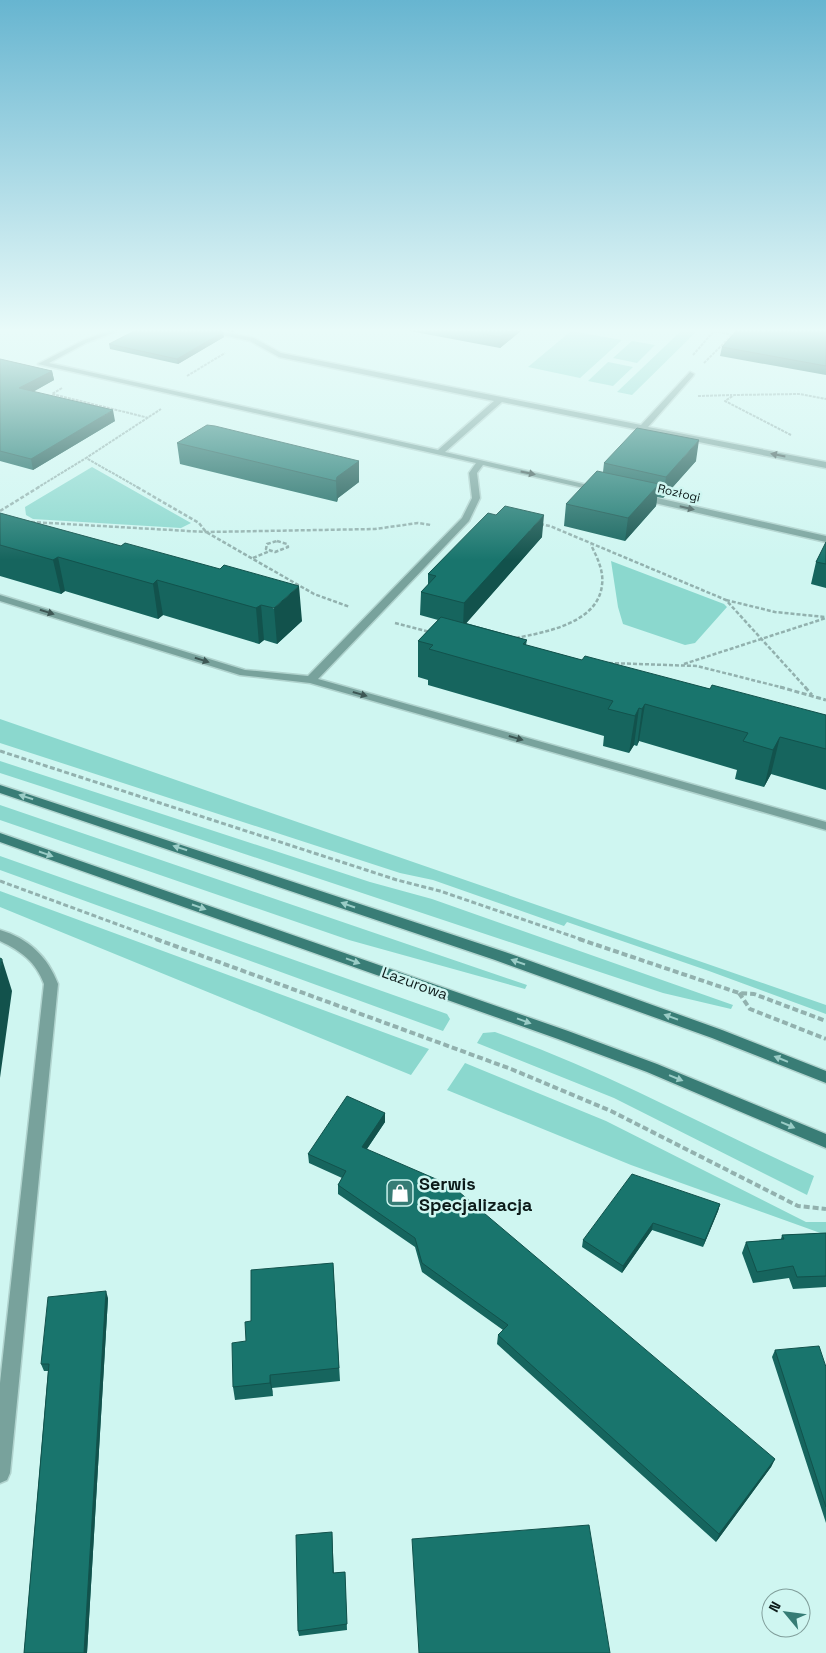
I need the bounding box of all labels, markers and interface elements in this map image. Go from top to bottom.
one-way arrow [770,451,786,459]
one-way arrow [521,469,536,477]
street label: Rozłogi [656,480,702,506]
one-way arrow [679,504,694,512]
one-way arrow [39,609,54,617]
one-way arrow [195,657,210,665]
one-way arrow [353,690,368,698]
one-way arrow [509,734,524,742]
one-way arrow [18,793,33,800]
one-way arrow [172,844,187,852]
one-way arrow [39,850,54,858]
one-way arrow [340,900,355,908]
one-way arrow [192,904,207,911]
one-way arrow [346,957,361,965]
one-way arrow [511,958,526,965]
street label: Lazurowa [379,962,451,1004]
one-way arrow [663,1013,678,1021]
one-way arrow [517,1017,532,1025]
one-way arrow [774,1054,788,1062]
one-way arrow [669,1075,683,1083]
one-way arrow [781,1121,796,1129]
place label: Serwis Specjalizacja [419,1172,533,1216]
shop icon: Serwis Specjalizacja [385,1178,415,1208]
north arrow [761,1588,811,1638]
text: N [764,1598,785,1615]

